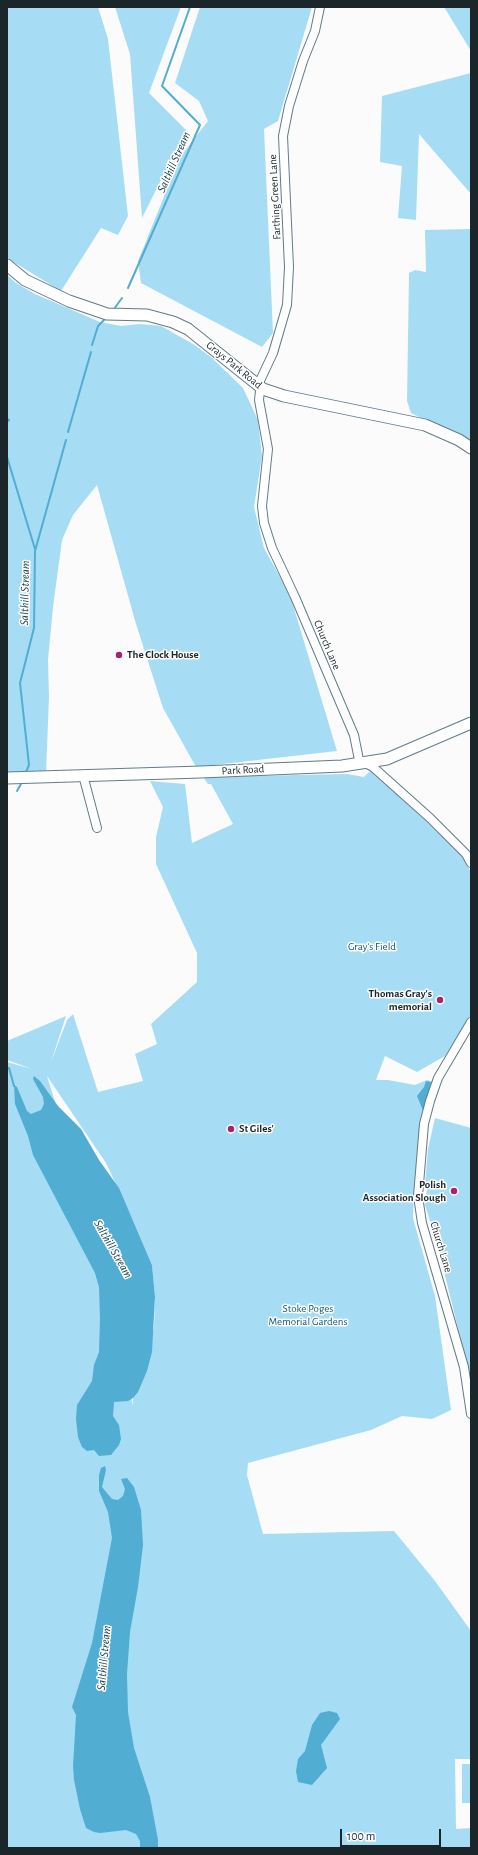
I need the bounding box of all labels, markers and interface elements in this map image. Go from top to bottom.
water label: Salthill Stream [154,129,194,195]
street label: Farthing Green Lane [266,154,284,240]
street label: Grays Park Road [203,338,265,392]
water label: Salthill Stream [17,560,33,626]
street label: Church Lane [311,618,343,672]
place label: The Clock House [127,648,199,662]
marker: The Clock House [114,650,124,660]
street label: Park Road [221,762,265,778]
park label: Gray's Field [348,940,396,954]
place label: Thomas Gray's memorial [369,987,432,1013]
marker: Thomas Gray's memorial [435,995,445,1005]
place label: St Giles' [239,1122,274,1136]
marker: St Giles' [226,1124,236,1134]
place label: Polish Association Slough [363,1178,446,1204]
marker: Polish Association Slough [449,1186,459,1196]
water label: Salthill Stream [91,1217,135,1281]
street label: Church Lane [427,1220,455,1274]
park label: Stoke Poges Memorial Gardens [269,1302,347,1328]
water label: Salthill Stream [94,1625,114,1691]
scale bar [342,1821,443,1847]
text: 100 m [347,1830,375,1842]

